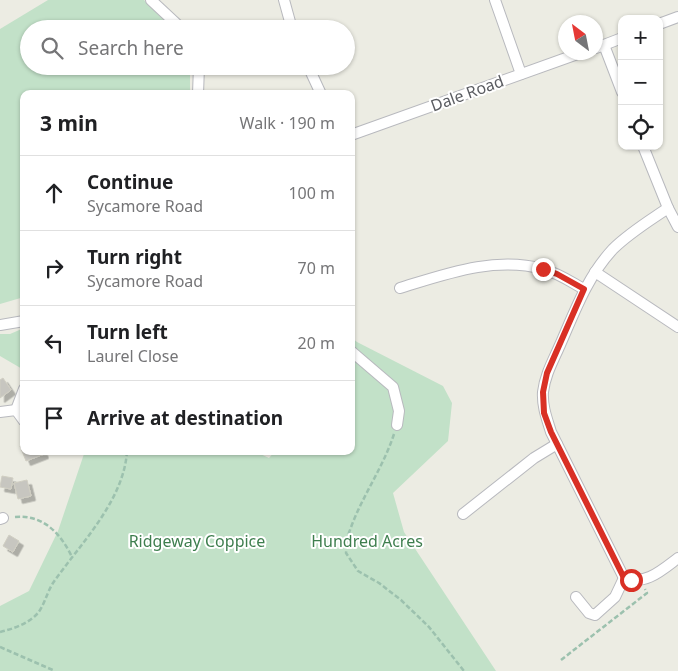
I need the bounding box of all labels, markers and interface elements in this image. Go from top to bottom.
north arrow [558,15,603,60]
map controls [618,15,663,150]
button: + [618,15,663,60]
search box [20,20,355,75]
icon: search [38,34,66,62]
text: Search here [78,35,184,61]
button: − [618,60,663,105]
street label: Dale Road [427,70,507,116]
button: locate [618,105,663,150]
text: 3 min [40,109,98,137]
text: Walk · 190 m [240,112,335,134]
text: Continue [87,169,173,195]
icon: ahead [40,179,68,207]
text: 100 m [288,182,335,204]
text: Sycamore Road [87,195,203,217]
text: Turn right [87,244,182,270]
icon: right [40,254,68,282]
text: 70 m [298,257,335,279]
route end [532,258,555,281]
text: Sycamore Road [87,270,203,292]
text: Turn left [87,319,168,345]
icon: left [40,329,68,357]
text: 20 m [298,332,335,354]
text: Laurel Close [87,345,178,367]
icon: arrive [40,404,68,432]
text: Arrive at destination [87,405,283,431]
park label: Ridgeway Coppice [129,530,265,552]
park label: Hundred Acres [311,530,423,552]
route start [620,569,643,592]

